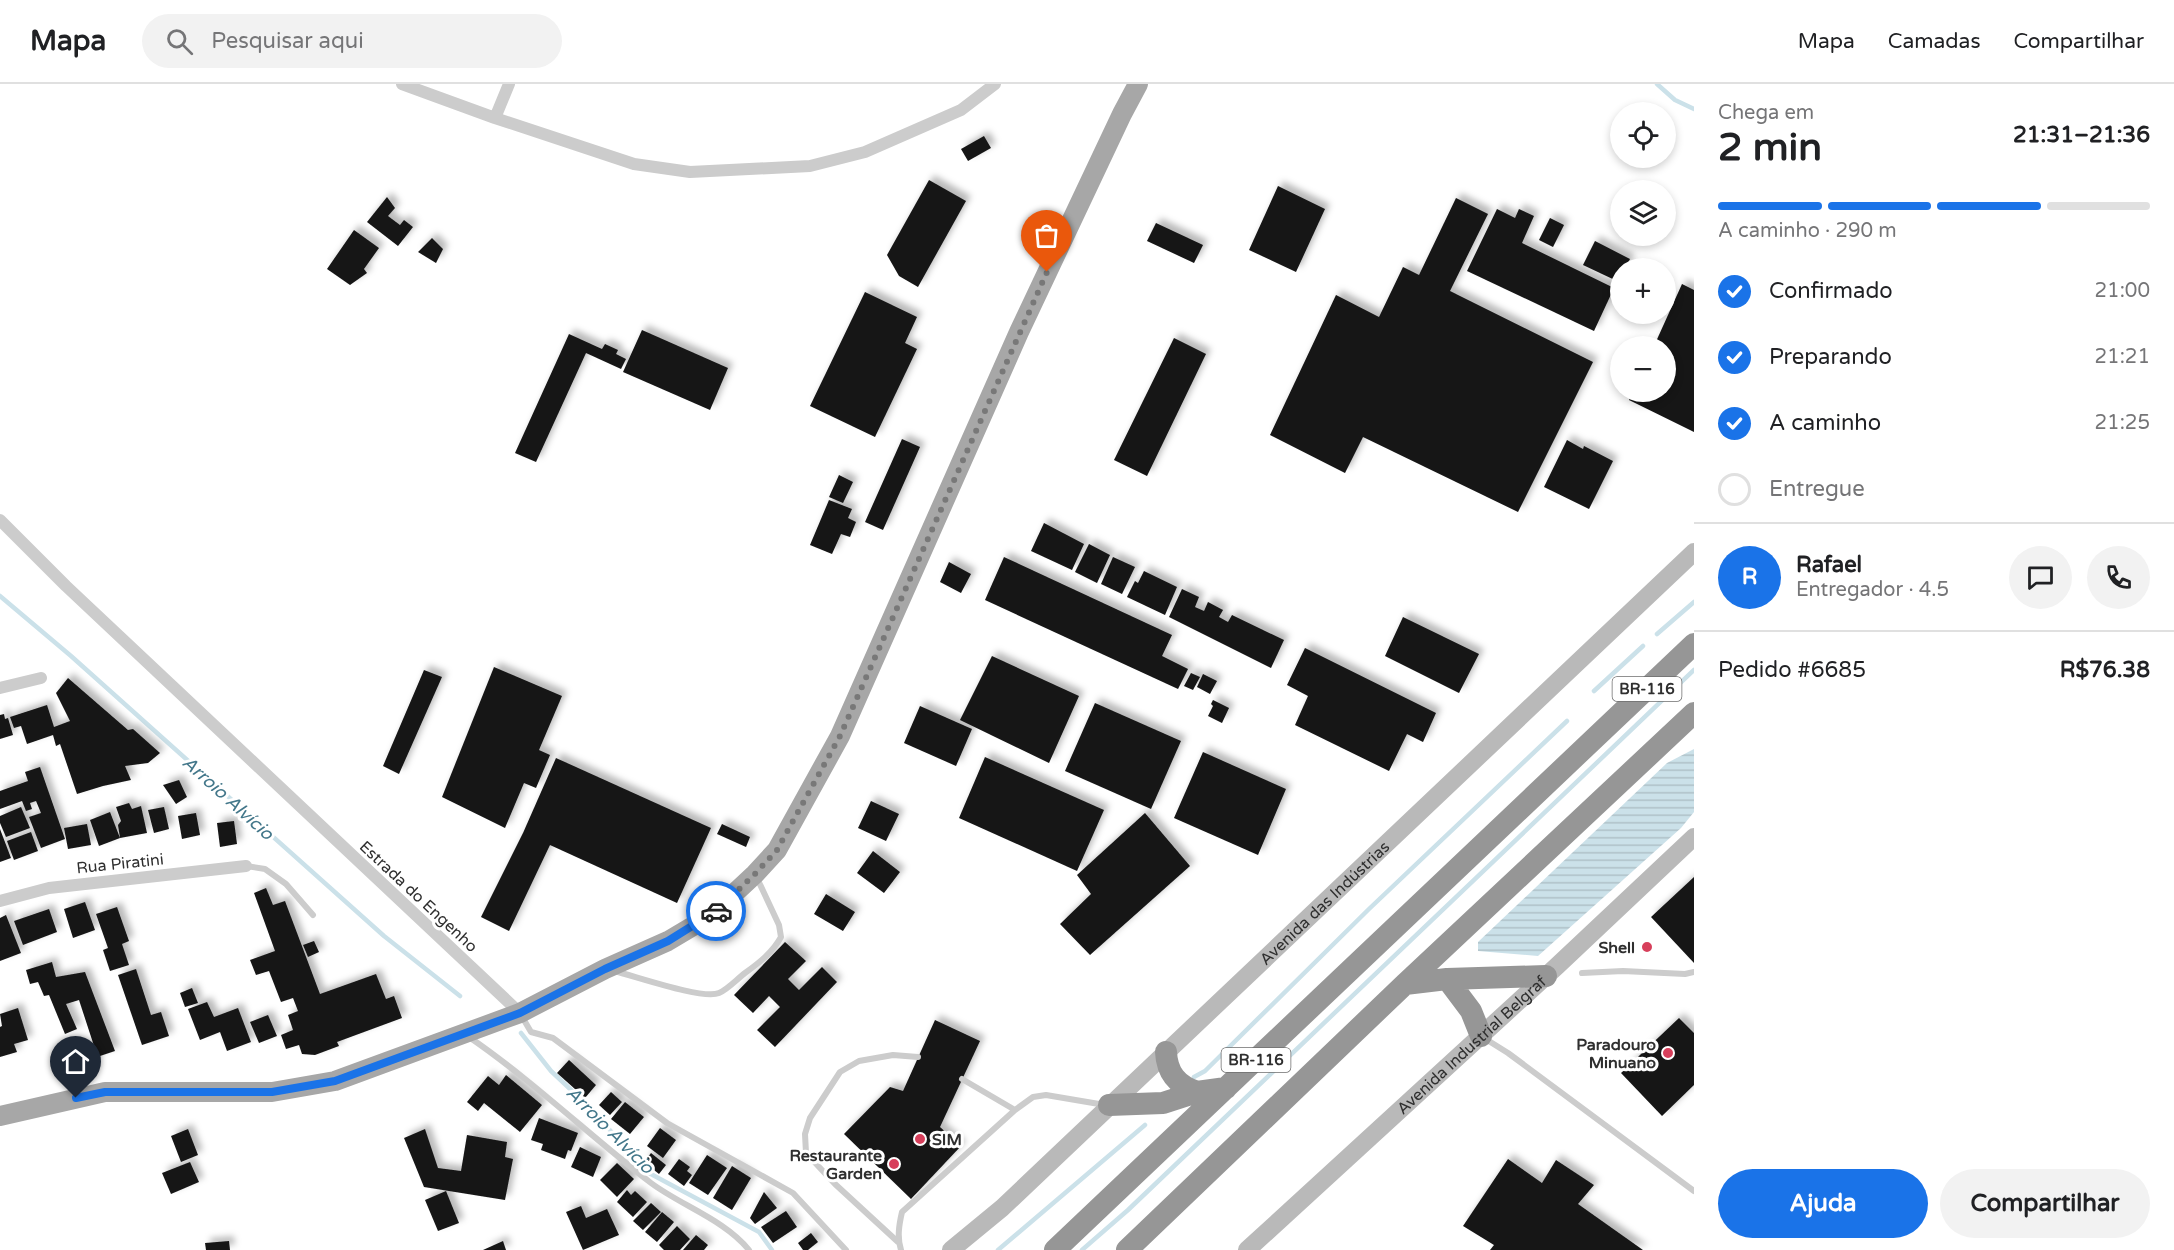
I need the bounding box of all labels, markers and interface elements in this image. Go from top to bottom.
search box [142,14,562,68]
text: Mapa [30,24,106,58]
icon: search [163,25,196,58]
text: Pesquisar aqui [211,28,364,54]
text: Mapa [1798,29,1855,54]
text: Camadas [1888,29,1980,54]
text: Compartilhar [2013,29,2144,54]
text: Chega em [1718,101,1814,125]
map controls [1610,102,1676,402]
button: locate [1610,102,1676,168]
text: 21:31–21:36 [2013,122,2150,148]
text: 2 min [1718,124,1822,171]
button: layers [1610,180,1676,246]
pin [1021,210,1072,272]
icon: bag [1030,219,1063,252]
text: A caminho · 290 m [1718,219,1897,243]
button: + [1610,258,1676,324]
icon: check [1718,275,1751,308]
text: Confirmado [1769,278,1893,304]
text: 21:00 [2095,279,2150,303]
button: − [1610,336,1676,402]
icon: check [1718,341,1751,374]
text: Preparando [1769,344,1892,370]
text: 21:21 [2095,345,2150,369]
icon: check [1718,407,1751,440]
text: A caminho [1769,410,1881,436]
text: 21:25 [2095,411,2150,435]
text: Entregue [1769,476,1865,502]
button: chat [2009,546,2072,609]
button: phone [2087,546,2150,609]
text: Rafael [1796,552,1862,578]
text: R [1742,564,1757,590]
text: Entregador · 4.5 [1796,578,1949,602]
text: Pedido #6685 [1718,657,1866,683]
text: R$76.38 [2060,657,2150,683]
road number: BR-116 [1612,677,1682,701]
water label: Arroio Alvício [178,751,279,845]
street label: Estrada do Engenho [355,837,482,957]
street label: Avenida das Indústrias [1256,837,1394,970]
street label: Rua Piratini [75,849,165,879]
courier [686,881,746,941]
icon: car [700,895,733,928]
place label: Shell [1599,938,1635,958]
marker: Shell [1640,940,1654,954]
street label: Avenida Industrial Belgraf [1393,971,1552,1119]
place label: Paradouro Minuano [1576,1035,1656,1073]
pin [50,1036,101,1098]
icon: home [59,1045,92,1078]
marker: Paradouro Minuano [1661,1046,1675,1060]
road number: BR-116 [1222,1048,1290,1072]
water label: Arroio Alvício [562,1082,659,1179]
place label: SIM [932,1130,962,1150]
marker: SIM [913,1132,927,1146]
place label: Restaurante Garden [789,1146,882,1184]
marker: Restaurante Garden [887,1157,901,1171]
button: Ajuda [1718,1169,1928,1238]
button: Compartilhar [1940,1169,2150,1238]

